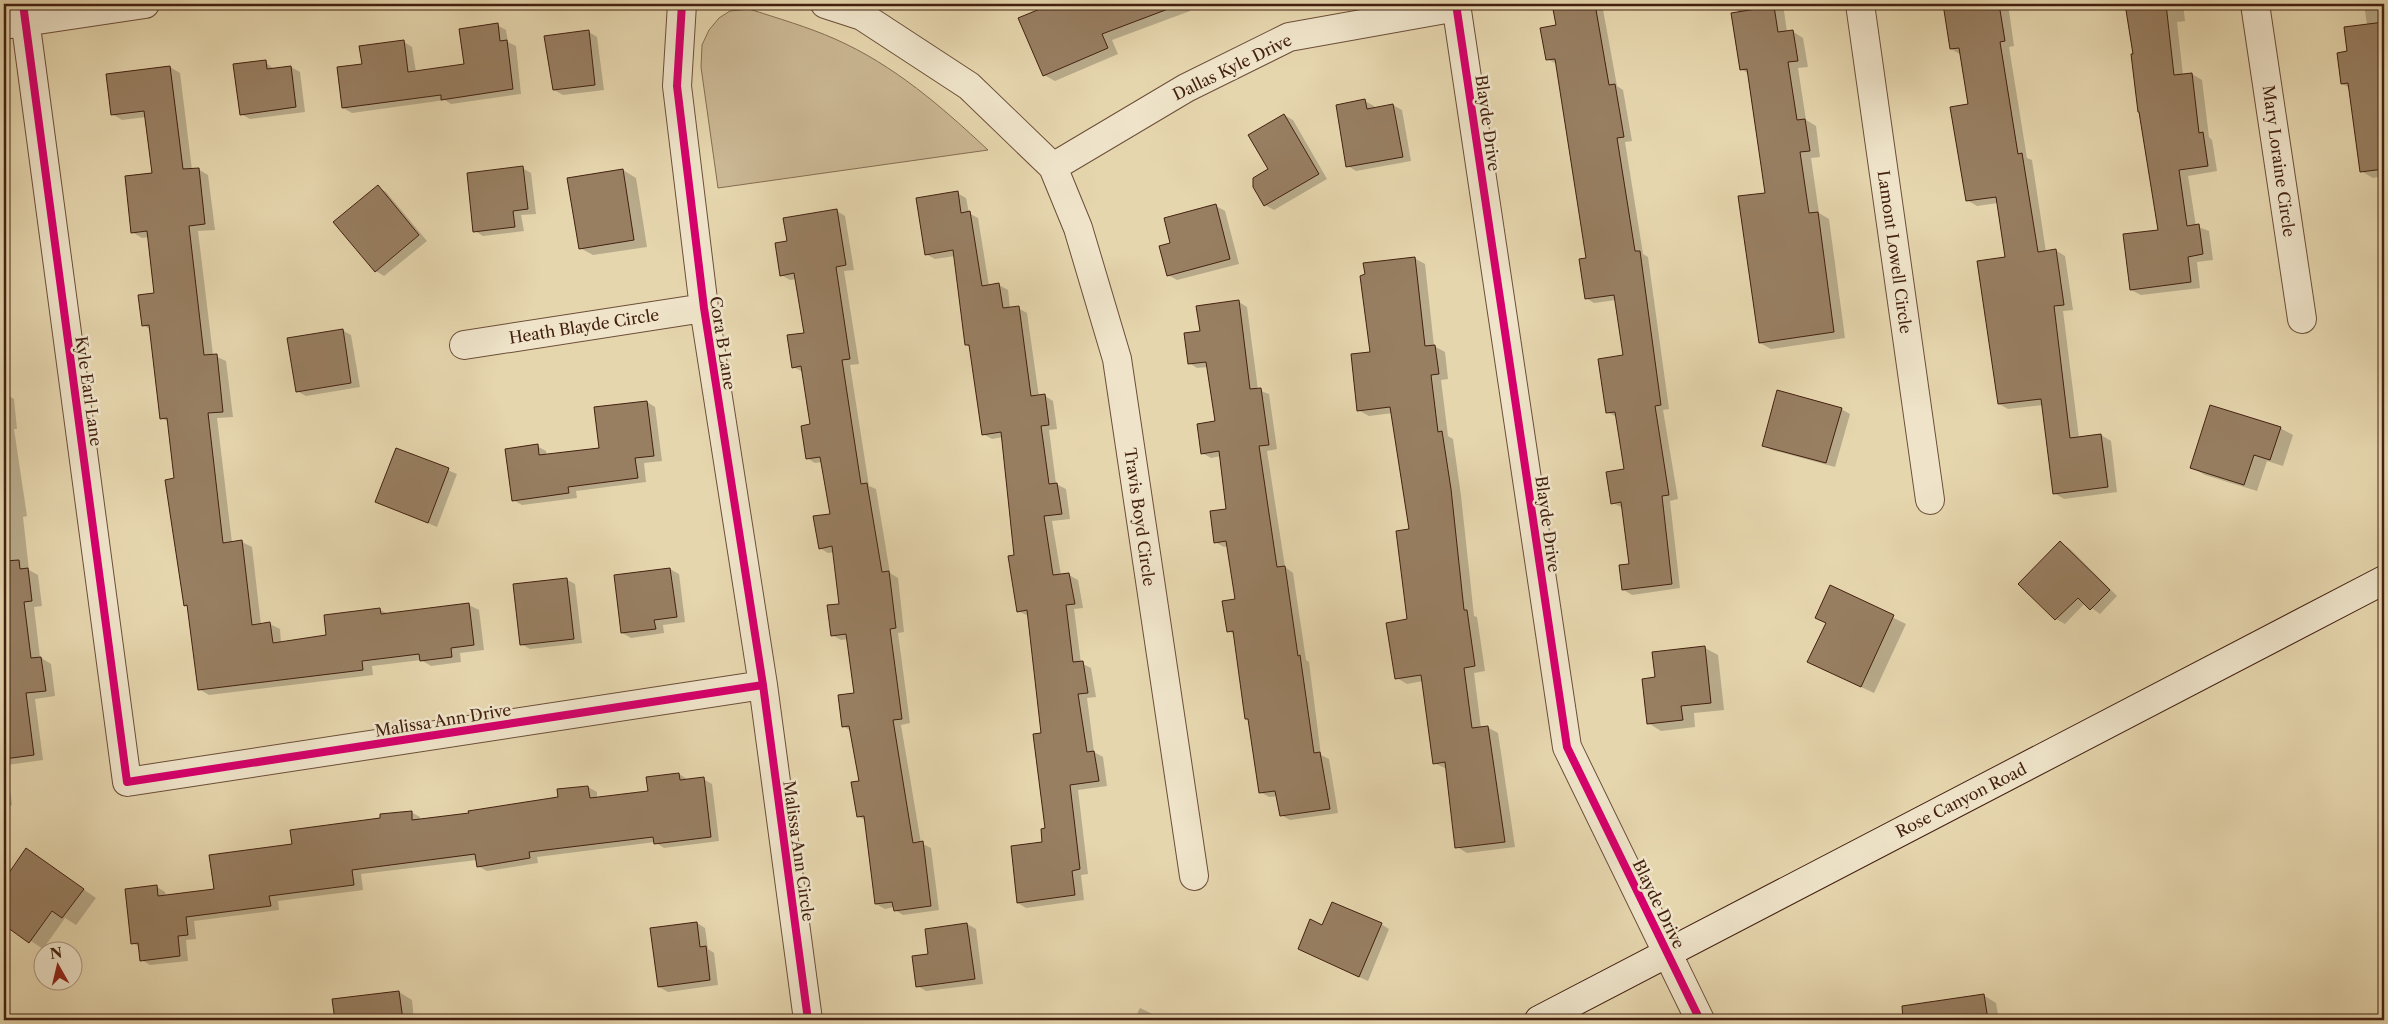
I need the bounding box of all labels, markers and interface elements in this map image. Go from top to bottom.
street label: Dallas Kyle Drive [1169,30,1295,104]
street label: Blayde Drive [1471,74,1505,172]
street label: Mary Loraine Circle [2258,84,2300,238]
street label: Lamont Lowell Circle [1874,169,1916,335]
street label: Cora B Lane [706,295,740,391]
street label: Heath Blayde Circle [507,304,661,348]
street label: Kyle Earl Lane [71,335,107,447]
street label: Travis Boyd Circle [1120,447,1160,587]
street label: Blayde Drive [1531,475,1565,573]
street label: Malissa Ann Drive [373,699,513,741]
street label: Rose Canyon Road [1892,758,2030,842]
street label: Malissa Ann Circle [779,779,819,923]
street label: Blayde Drive [1629,856,1689,952]
north arrow [32,942,82,992]
text: N [49,943,63,963]

